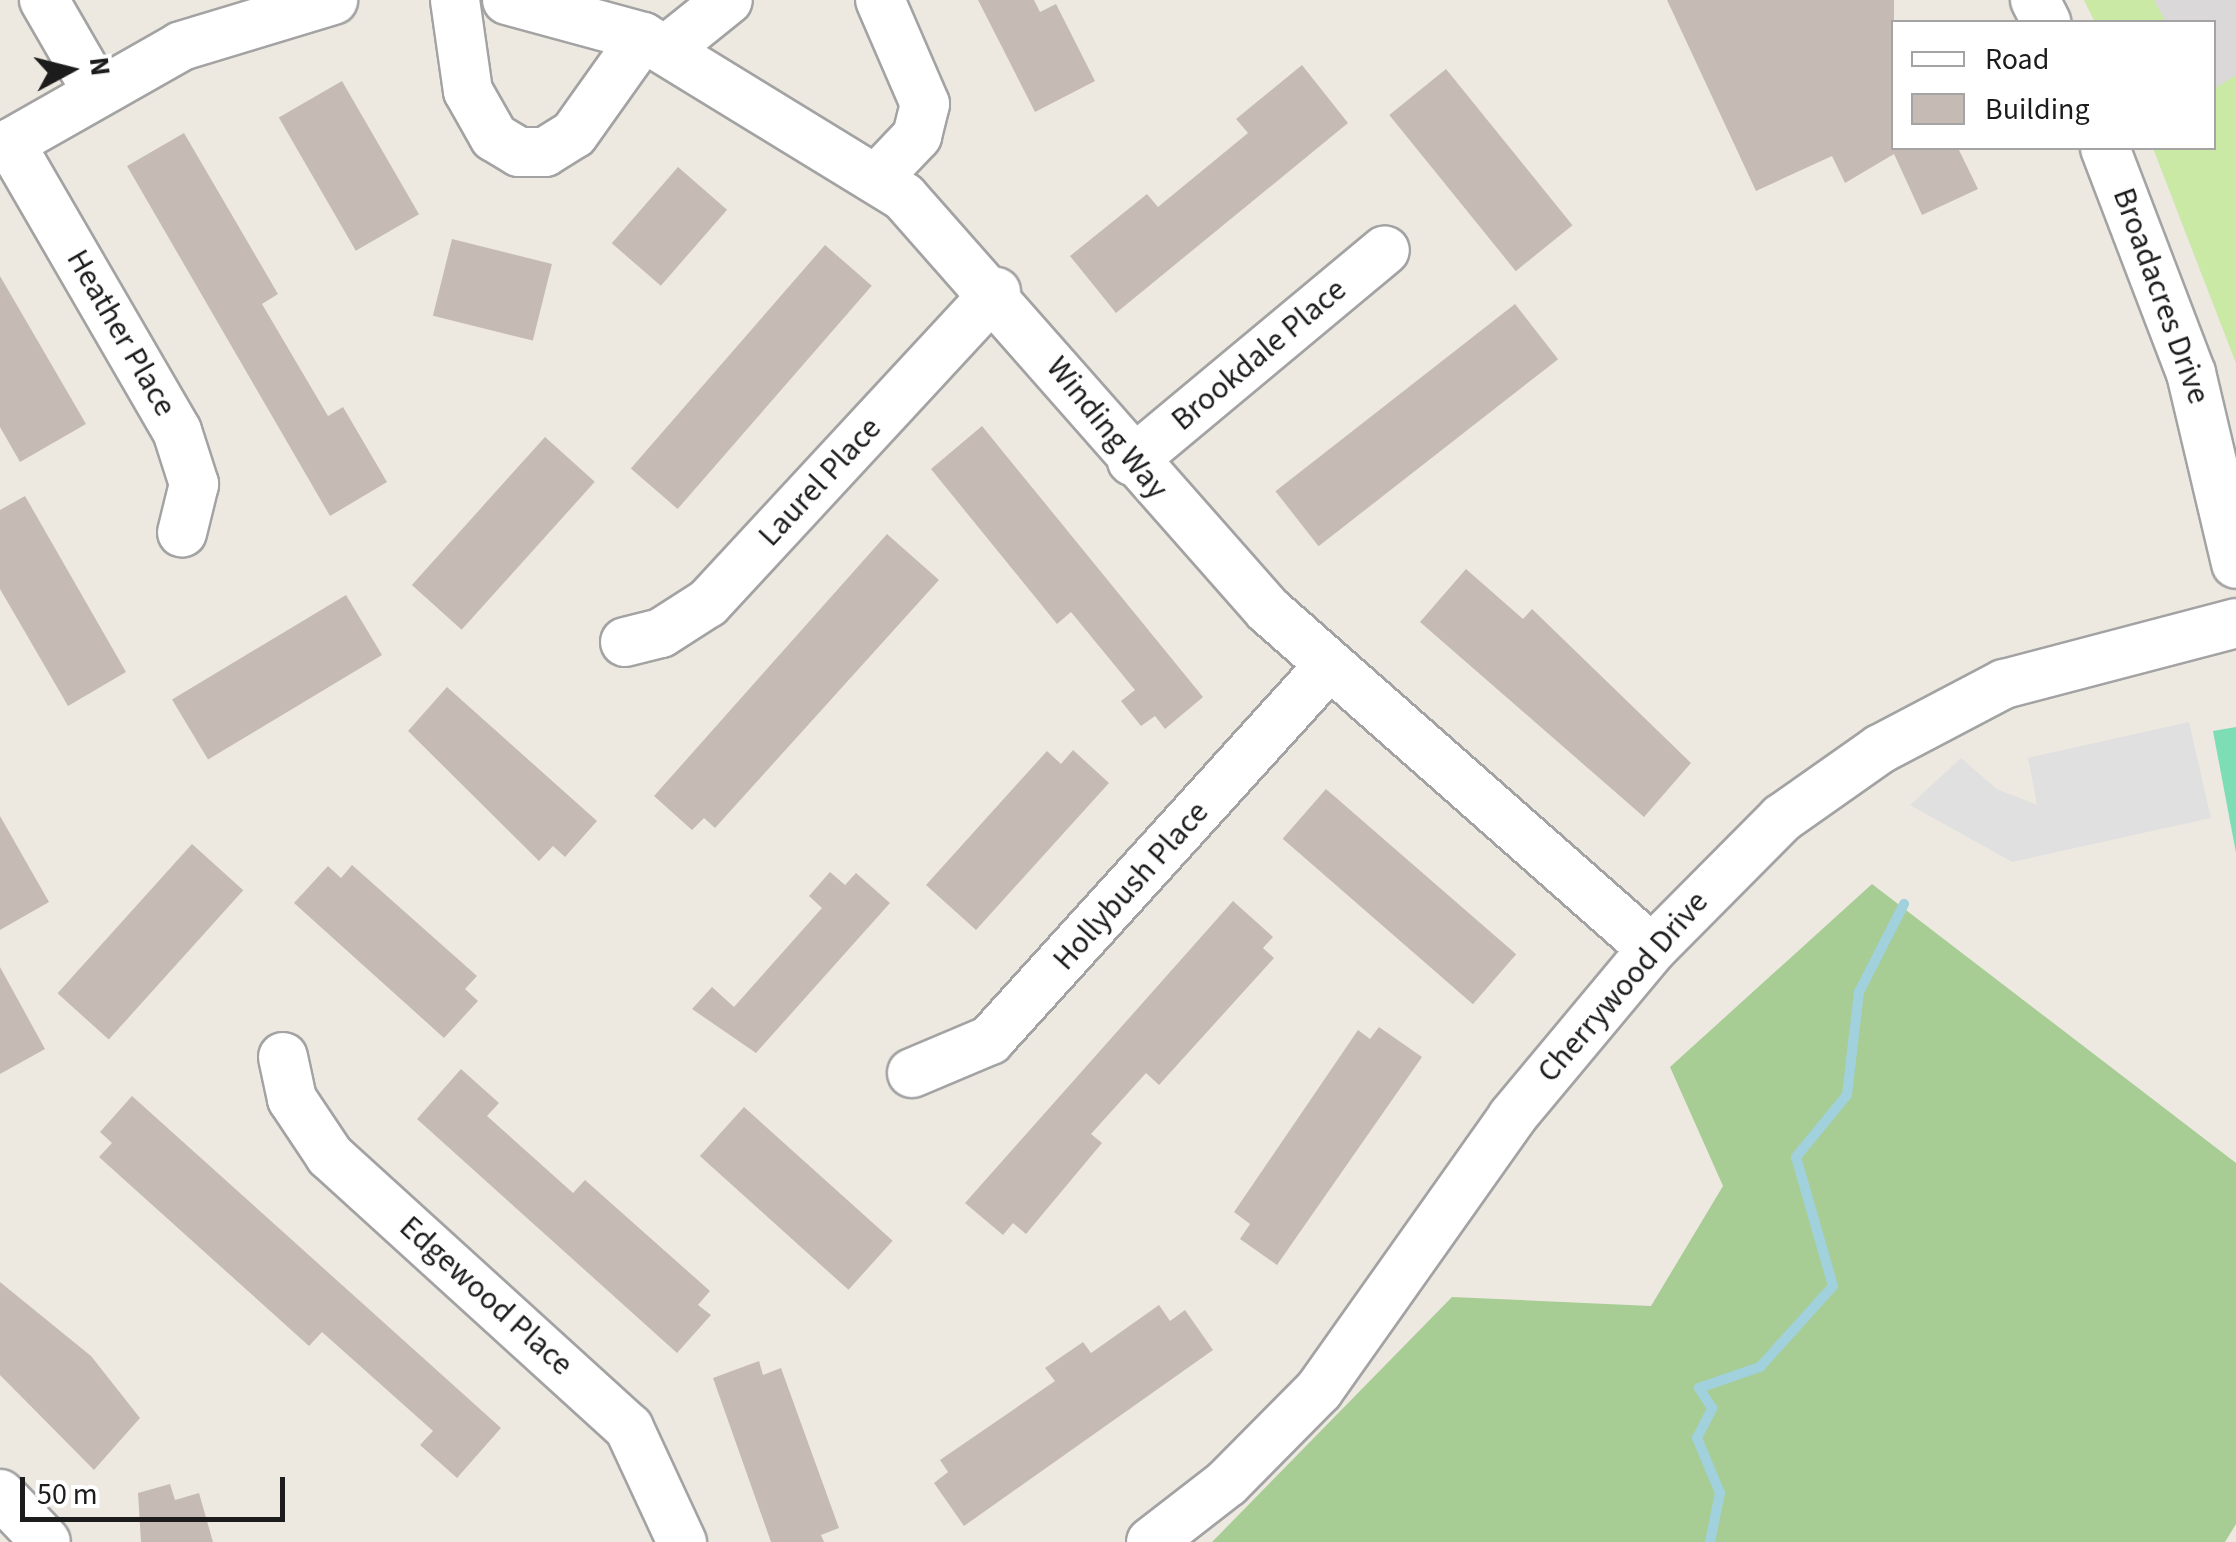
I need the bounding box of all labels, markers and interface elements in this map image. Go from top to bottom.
north arrow [20,20,120,120]
legend [1891,20,2216,150]
text: Road [1985,38,2049,81]
text: N [79,55,121,78]
text: Building [1985,88,2090,131]
street label: Broadacres Drive [2104,183,2218,409]
street label: Heather Place [58,243,184,423]
street label: Brookdale Place [1164,271,1354,439]
street label: Winding Way [1038,349,1176,507]
street label: Laurel Place [751,409,889,555]
street label: Hollybush Place [1045,794,1217,978]
street label: Cherrywood Drive [1530,884,1716,1090]
street label: Edgewood Place [391,1208,581,1384]
scale bar [25,1457,290,1519]
text: 50 m [37,1473,98,1516]

